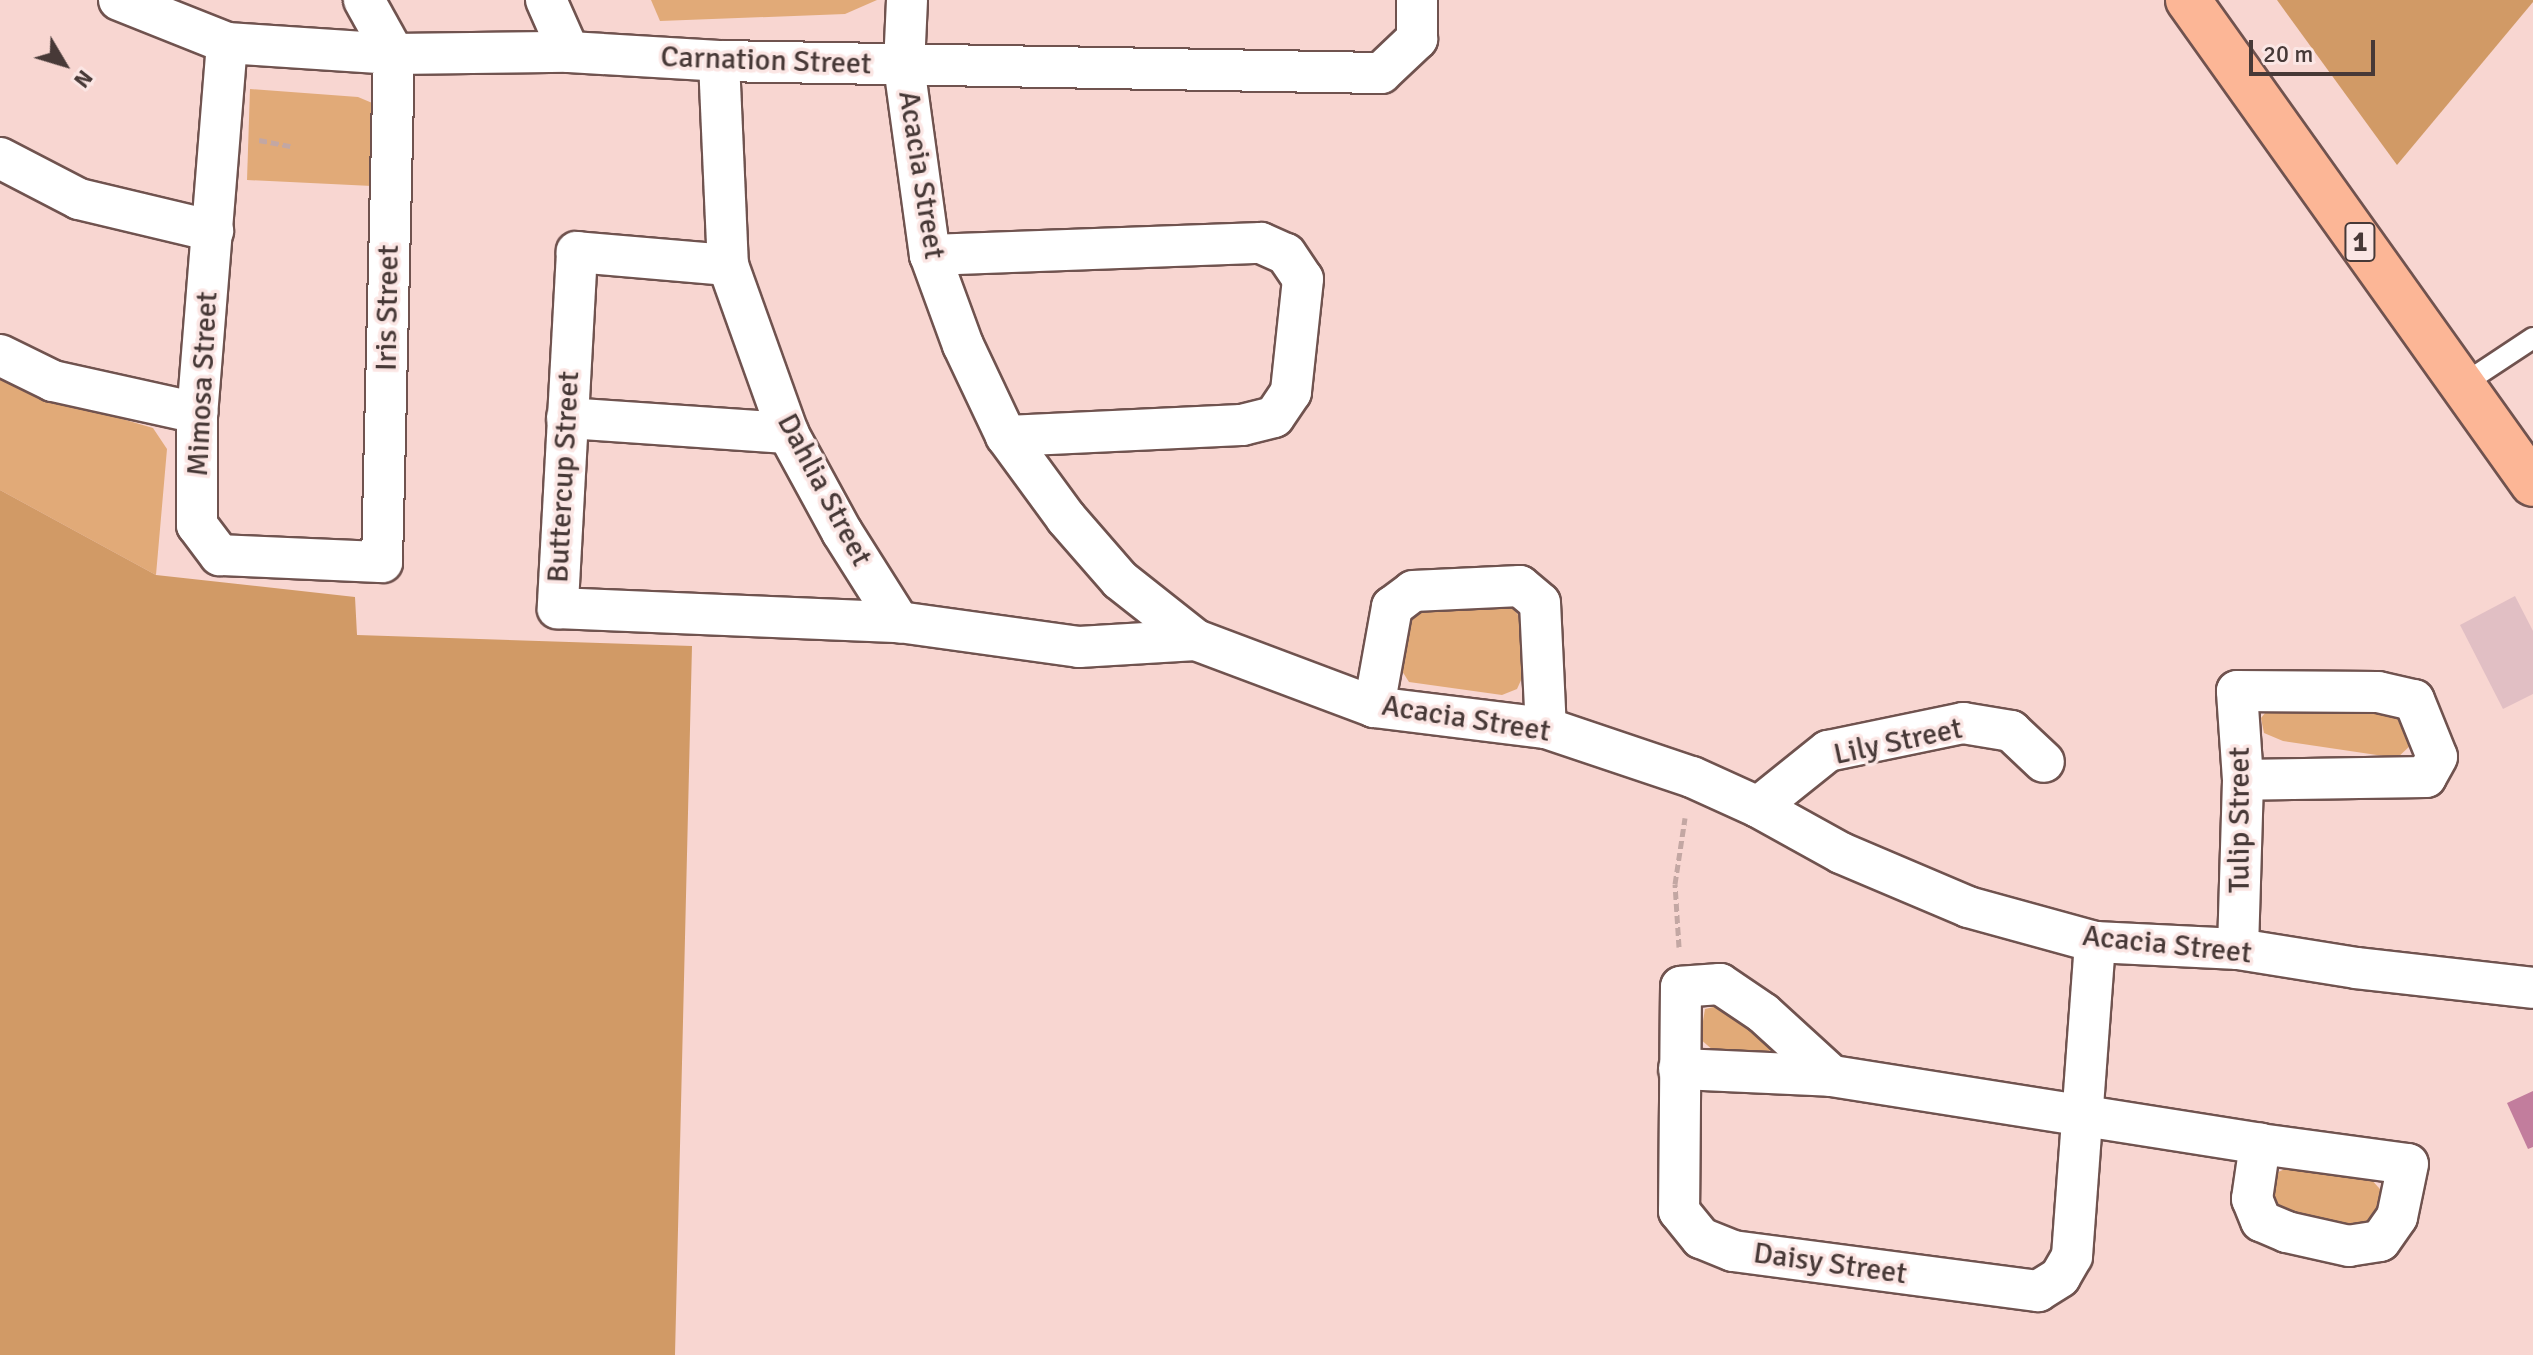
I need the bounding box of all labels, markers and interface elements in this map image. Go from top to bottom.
north arrow [24,24,104,104]
scale bar [2253,24,2379,74]
street label: Carnation Street [660,39,872,83]
text: 20 m [2263,39,2313,69]
text: N [68,65,99,93]
street label: Acacia Street [890,88,952,262]
road number: 1 [2344,218,2376,266]
street label: Iris Street [369,245,407,371]
street label: Mimosa Street [180,291,226,477]
street label: Buttercup Street [540,370,588,584]
street label: Dahlia Street [769,408,879,572]
street label: Acacia Street [1379,688,1553,750]
street label: Lily Street [1830,711,1966,773]
street label: Tulip Street [2222,747,2258,893]
street label: Acacia Street [2081,918,2253,972]
street label: Daisy Street [1751,1235,1909,1293]

